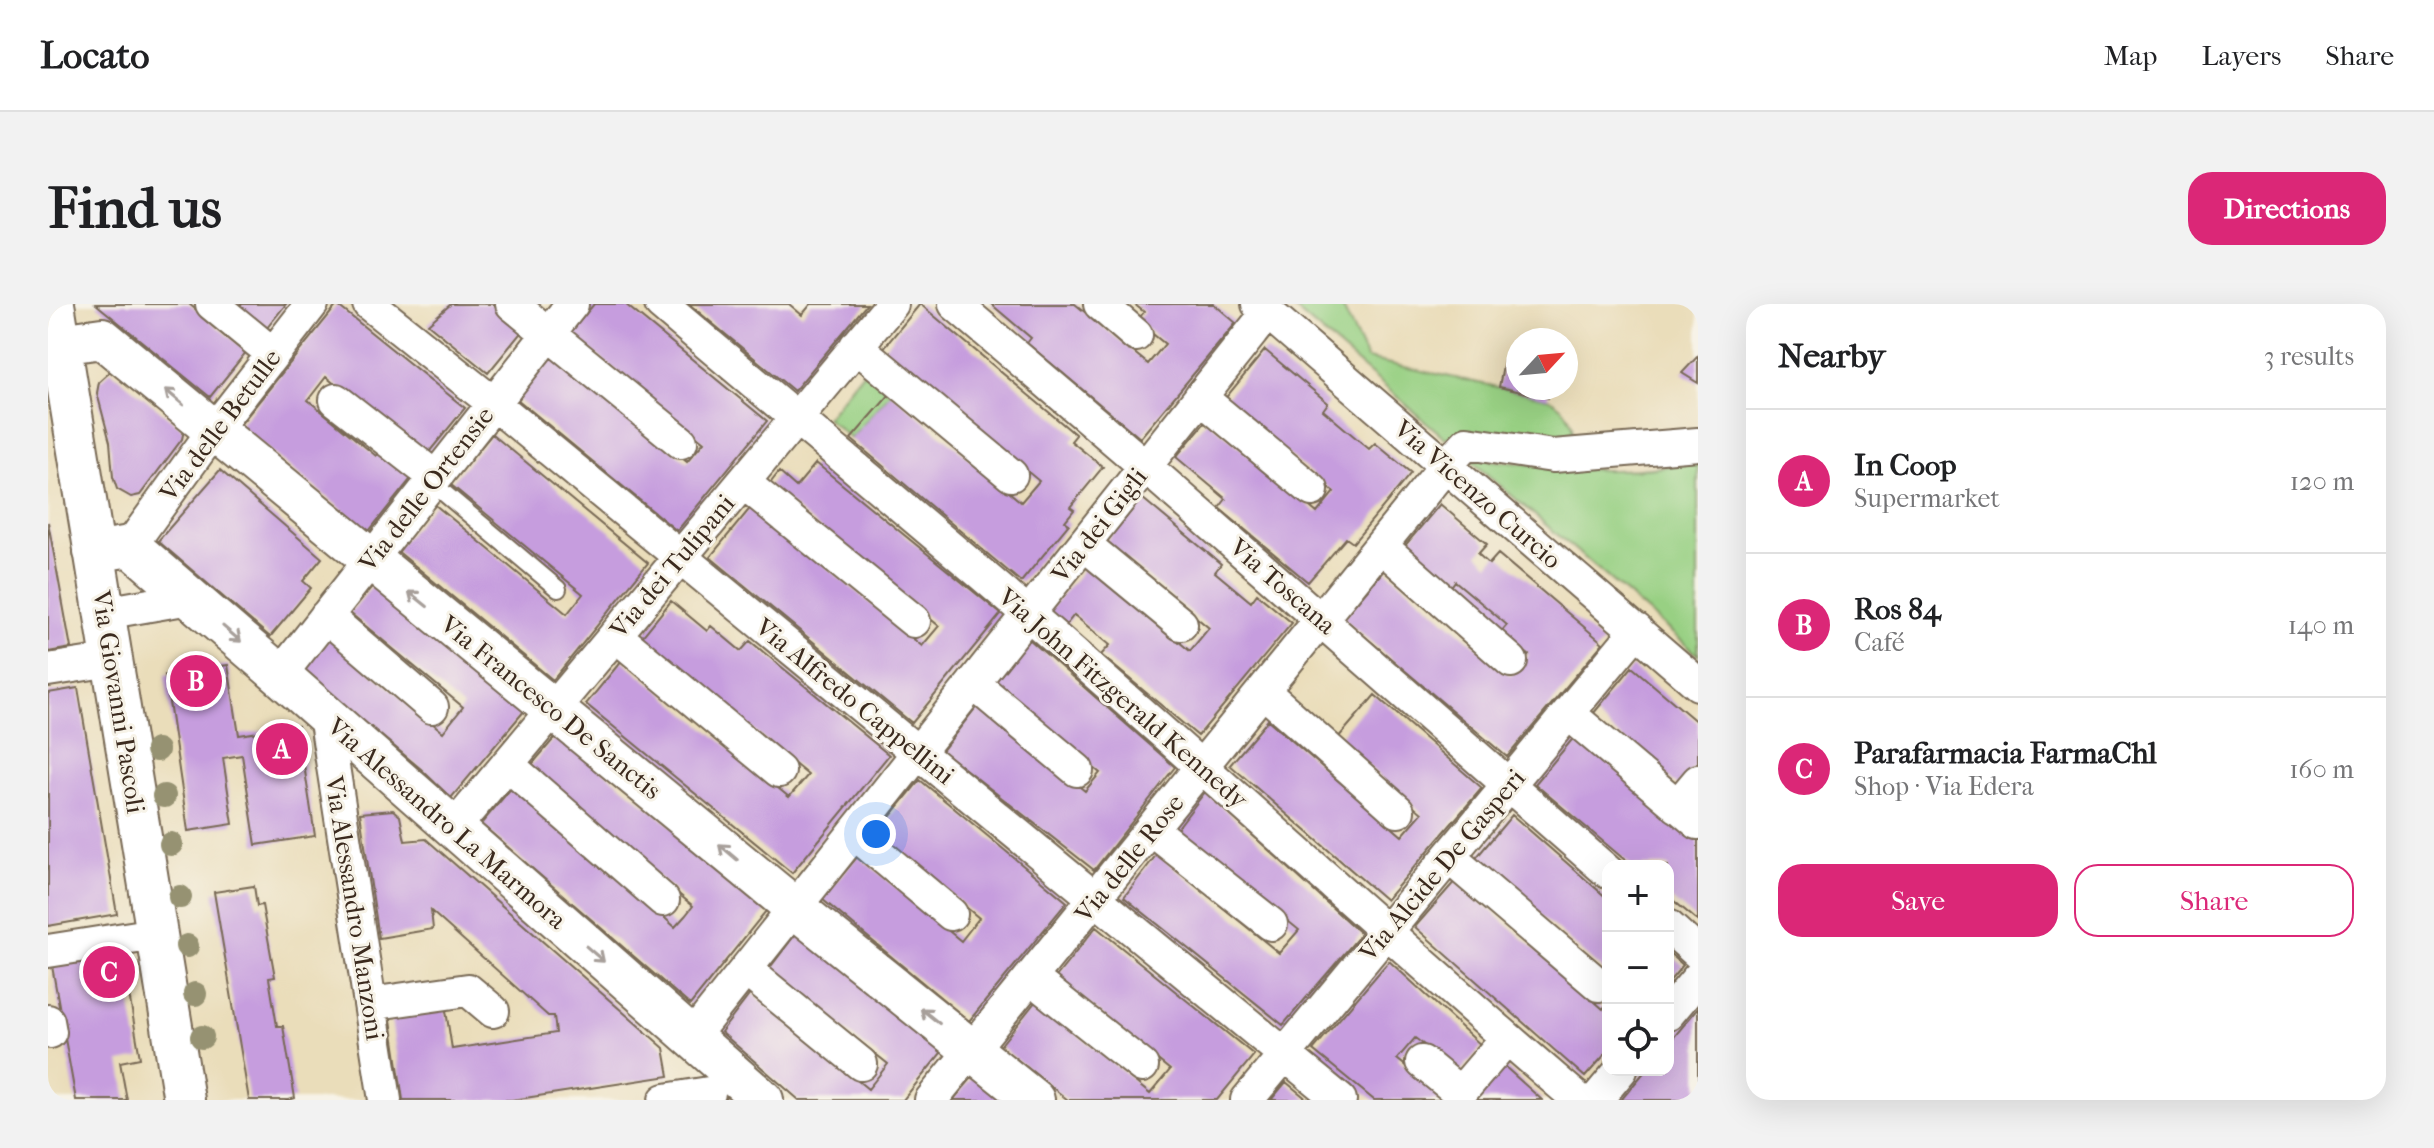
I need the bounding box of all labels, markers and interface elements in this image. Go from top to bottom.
text: Locato [40,33,150,78]
text: Map [2104,39,2157,72]
text: Layers [2201,39,2281,72]
text: Share [2325,39,2394,72]
button: Directions [2188,172,2386,245]
text: Find us [48,176,222,241]
north arrow [1506,328,1578,400]
text: Nearby [1778,336,1885,376]
text: 3 results [2264,341,2354,372]
street label: Via delle Betulle [153,343,288,508]
one-way arrow [164,389,185,407]
street label: Via delle Ortensie [352,401,500,579]
street label: Via Vicenzo Curcio [1387,413,1568,575]
text: In Coop [1854,448,1956,483]
street label: Via dei Gigli [1044,461,1154,590]
text: A [1796,466,1812,497]
text: 120 m [2290,466,2354,497]
text: Supermarket [1854,483,2000,514]
street label: Via dei Tulipani [603,488,742,645]
street label: Via Toscana [1222,531,1343,642]
street label: Via John Fitzgerald Kennedy [991,581,1255,816]
street label: Via Giovanni Pascoli [85,587,151,816]
one-way arrow [408,590,429,607]
text: Ros 84 [1854,592,1941,627]
street label: Via Francesco De Sanctis [433,608,667,806]
text: B [1796,610,1812,641]
text: 140 m [2288,610,2354,641]
street label: Via Alfredo Cappellini [748,611,961,791]
one-way arrow [221,625,242,643]
text: Café [1854,627,1905,658]
pin: B [170,651,222,711]
street label: Via Alessandro La Marmora [320,710,573,936]
pin: A [256,719,308,779]
text: Parafarmacia FarmaChl [1854,736,2157,771]
text: C [1795,754,1813,785]
text: 160 m [2289,754,2354,785]
street label: Via Alcide De Gasperi [1352,763,1532,969]
text: Shop · Via Edera [1854,771,2034,802]
street label: Via Alessandro Manzoni [318,773,391,1043]
street label: Via delle Rose [1068,788,1191,929]
your location [856,814,896,854]
one-way arrow [718,843,738,861]
map controls [1602,860,1674,1076]
button: + [1602,860,1674,932]
button: Save [1778,864,2058,937]
button: Share [2074,864,2354,937]
button: − [1602,932,1674,1004]
pin: C [83,942,135,1002]
one-way arrow [585,944,605,962]
button: locate [1602,1004,1674,1076]
one-way arrow [920,1007,941,1024]

